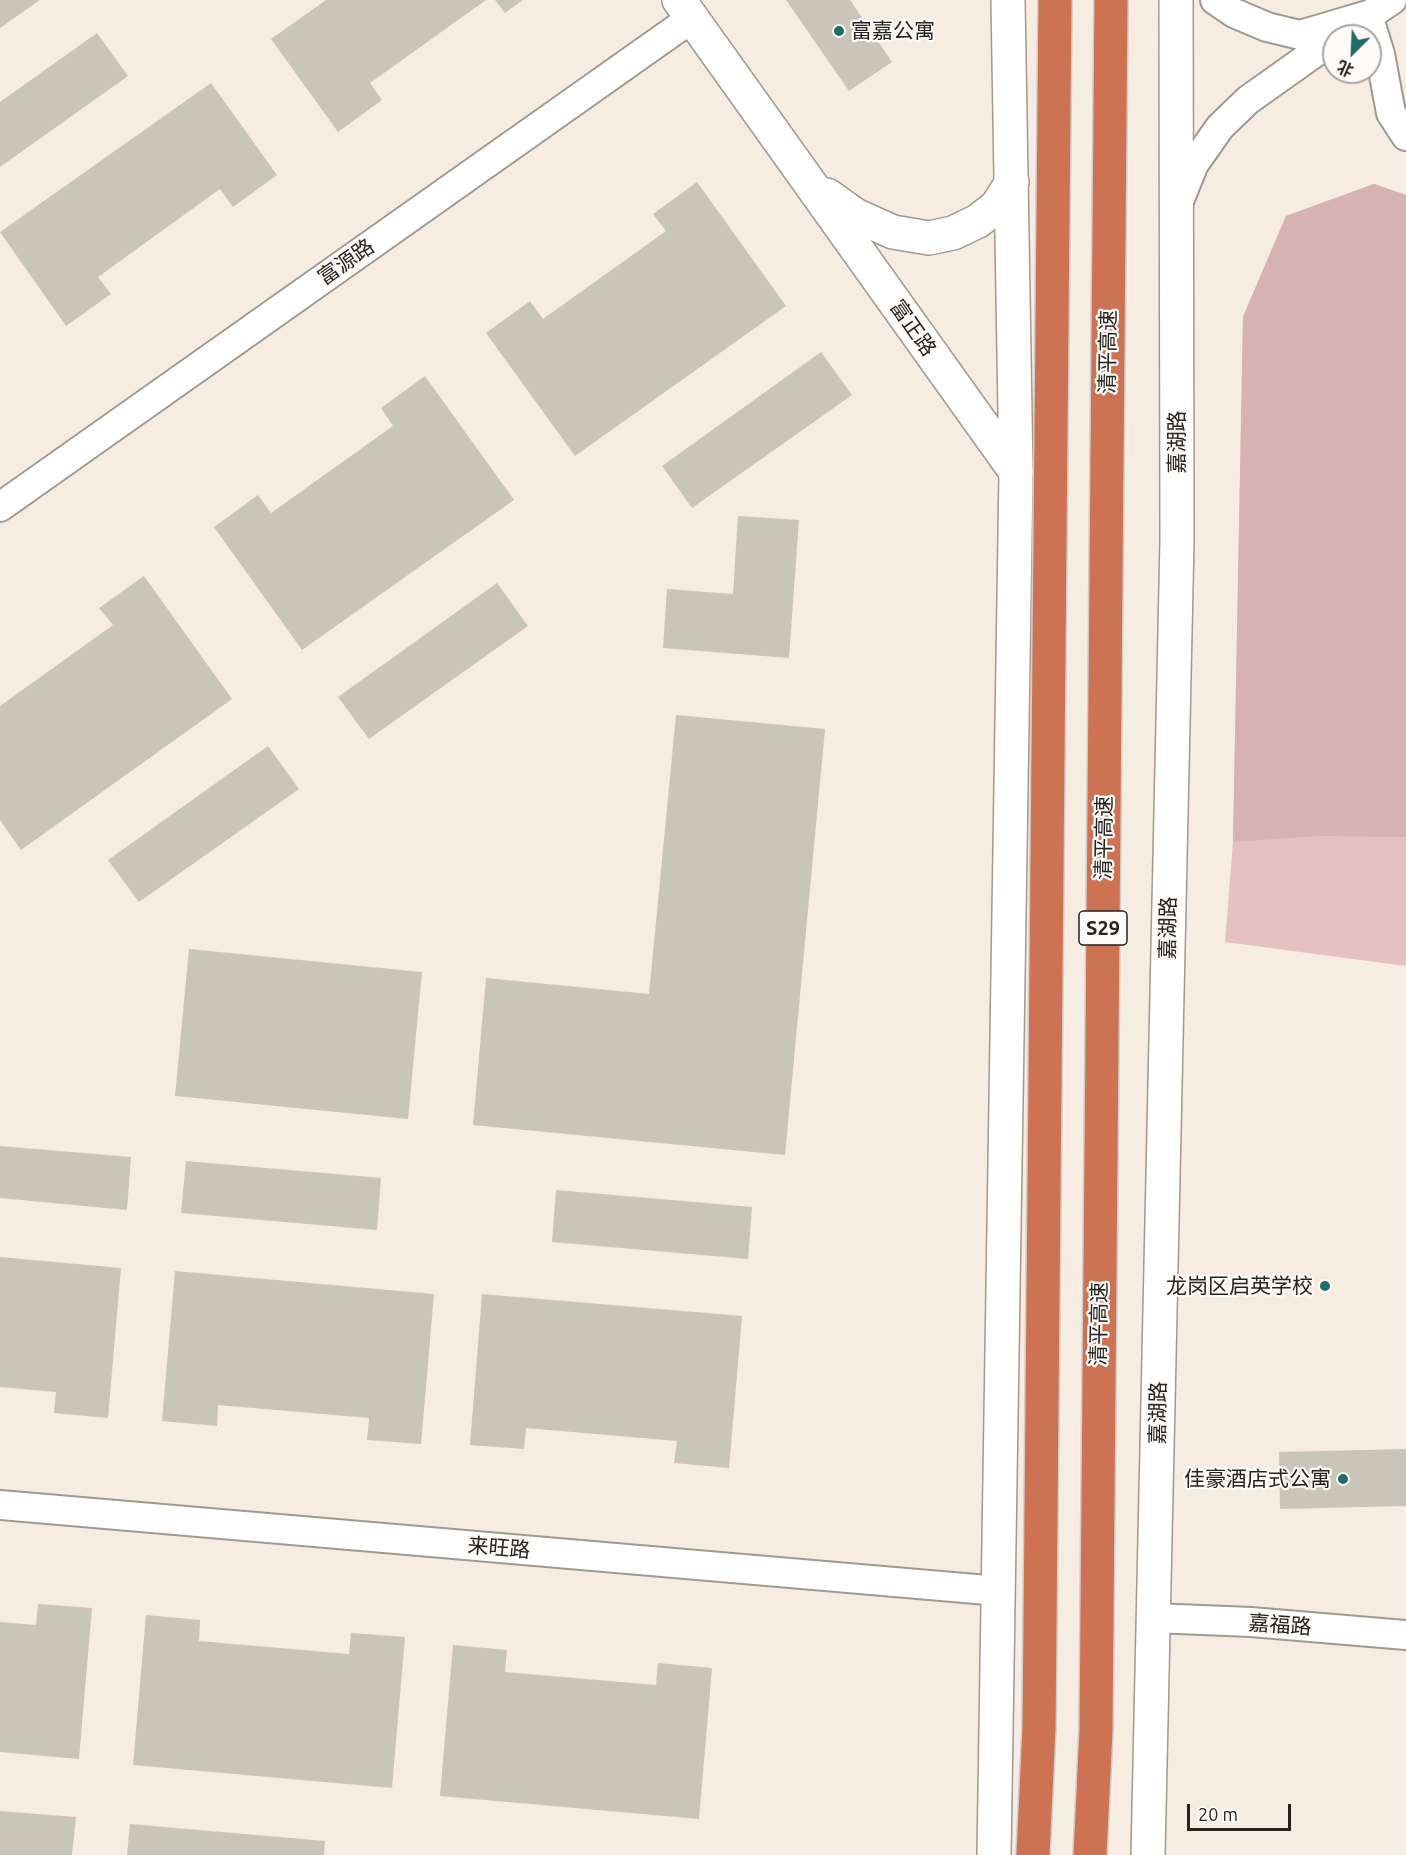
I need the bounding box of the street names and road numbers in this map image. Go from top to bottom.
street label: 富源路 [313,234,379,290]
street label: 富正路 [885,295,941,361]
street label: 清平高速 [1095,310,1121,394]
street label: 嘉湖路 [1164,411,1190,473]
street label: 清平高速 [1091,796,1117,880]
street label: 嘉湖路 [1155,896,1181,960]
road number: S29 [1079,911,1127,945]
street label: 清平高速 [1086,1282,1112,1366]
street label: 嘉湖路 [1145,1381,1171,1445]
street label: 来旺路 [467,1533,531,1563]
street label: 嘉福路 [1248,1610,1312,1640]

